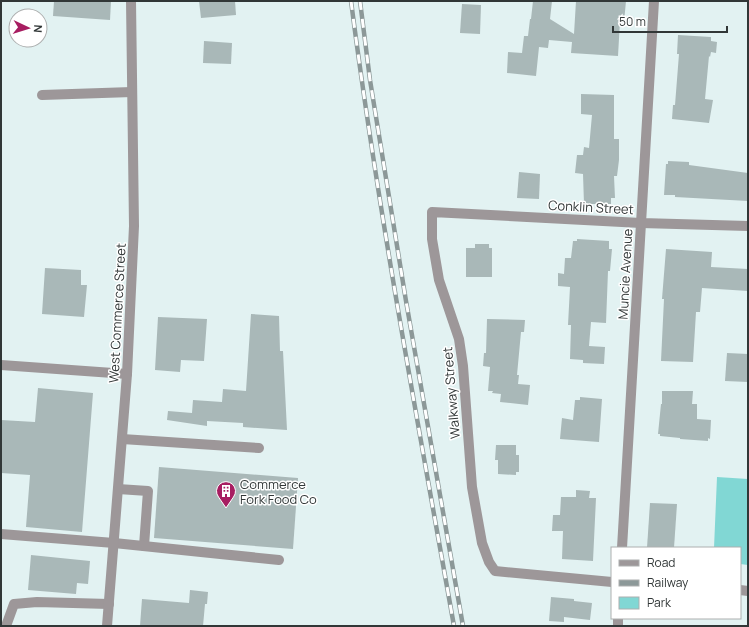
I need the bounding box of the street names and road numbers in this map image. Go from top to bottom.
street label: Conklin Street [548,196,634,218]
street label: Muncie Avenue [614,228,636,320]
street label: West Commerce Street [104,243,130,383]
street label: Walkway Street [438,346,464,440]

